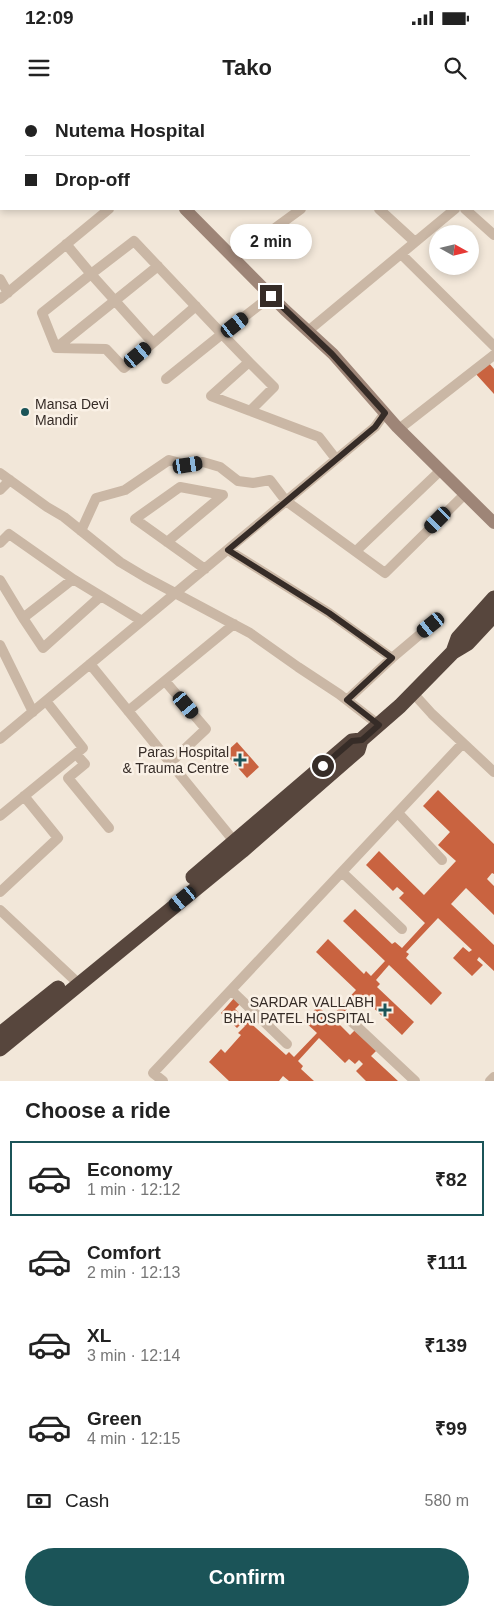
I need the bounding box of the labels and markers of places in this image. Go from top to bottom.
place label: Mansa Devi Mandir [35,396,109,428]
marker: Mansa Devi Mandir [19,406,31,418]
place label: Paras Hospital & Trauma Centre [122,744,229,776]
marker: Paras Hospital & Trauma Centre [233,753,247,767]
place label: SARDAR VALLABH BHAI PATEL HOSPITAL [224,994,374,1026]
marker: SARDAR VALLABH BHAI PATEL HOSPITAL [378,1003,392,1017]

